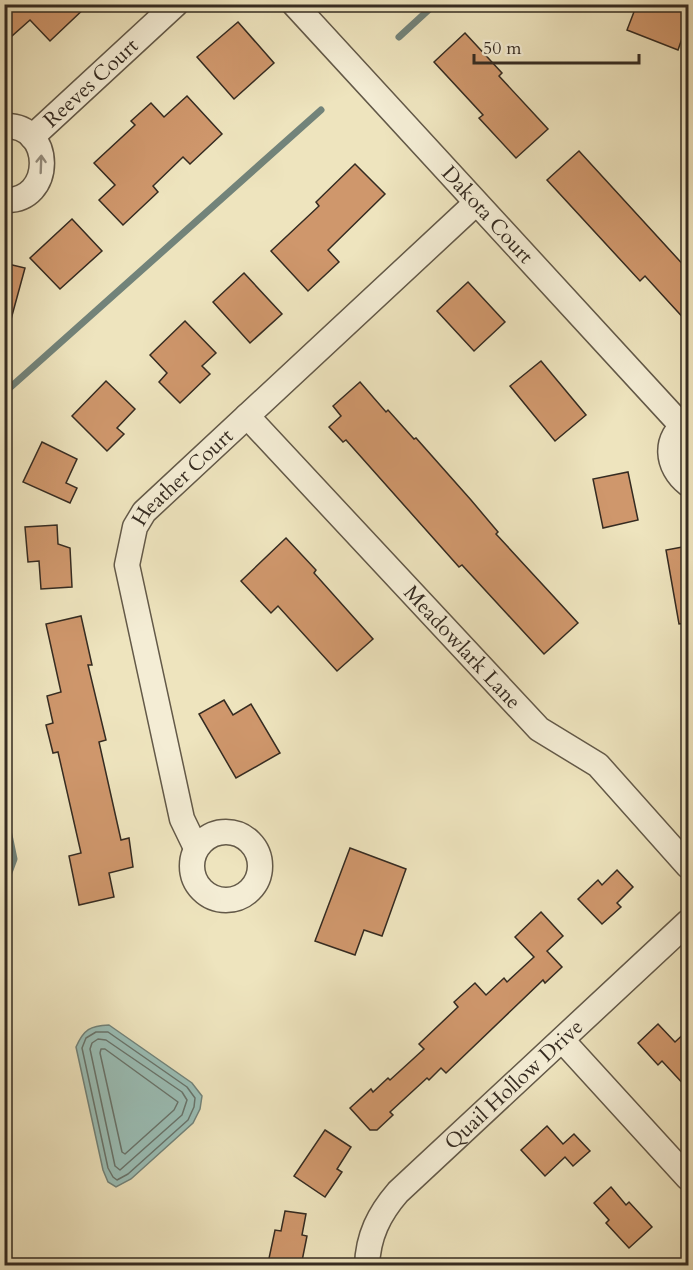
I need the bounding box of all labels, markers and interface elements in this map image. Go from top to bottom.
scale bar [474,27,639,65]
street label: Reeves Court [37,32,145,134]
text: 50 m [483,36,522,61]
one-way arrow [35,155,47,175]
street label: Dakota Court [435,160,540,270]
street label: Heather Court [125,422,240,531]
street label: Meadowlark Lane [397,579,527,716]
street label: Quail Hollow Drive [438,1013,590,1157]

